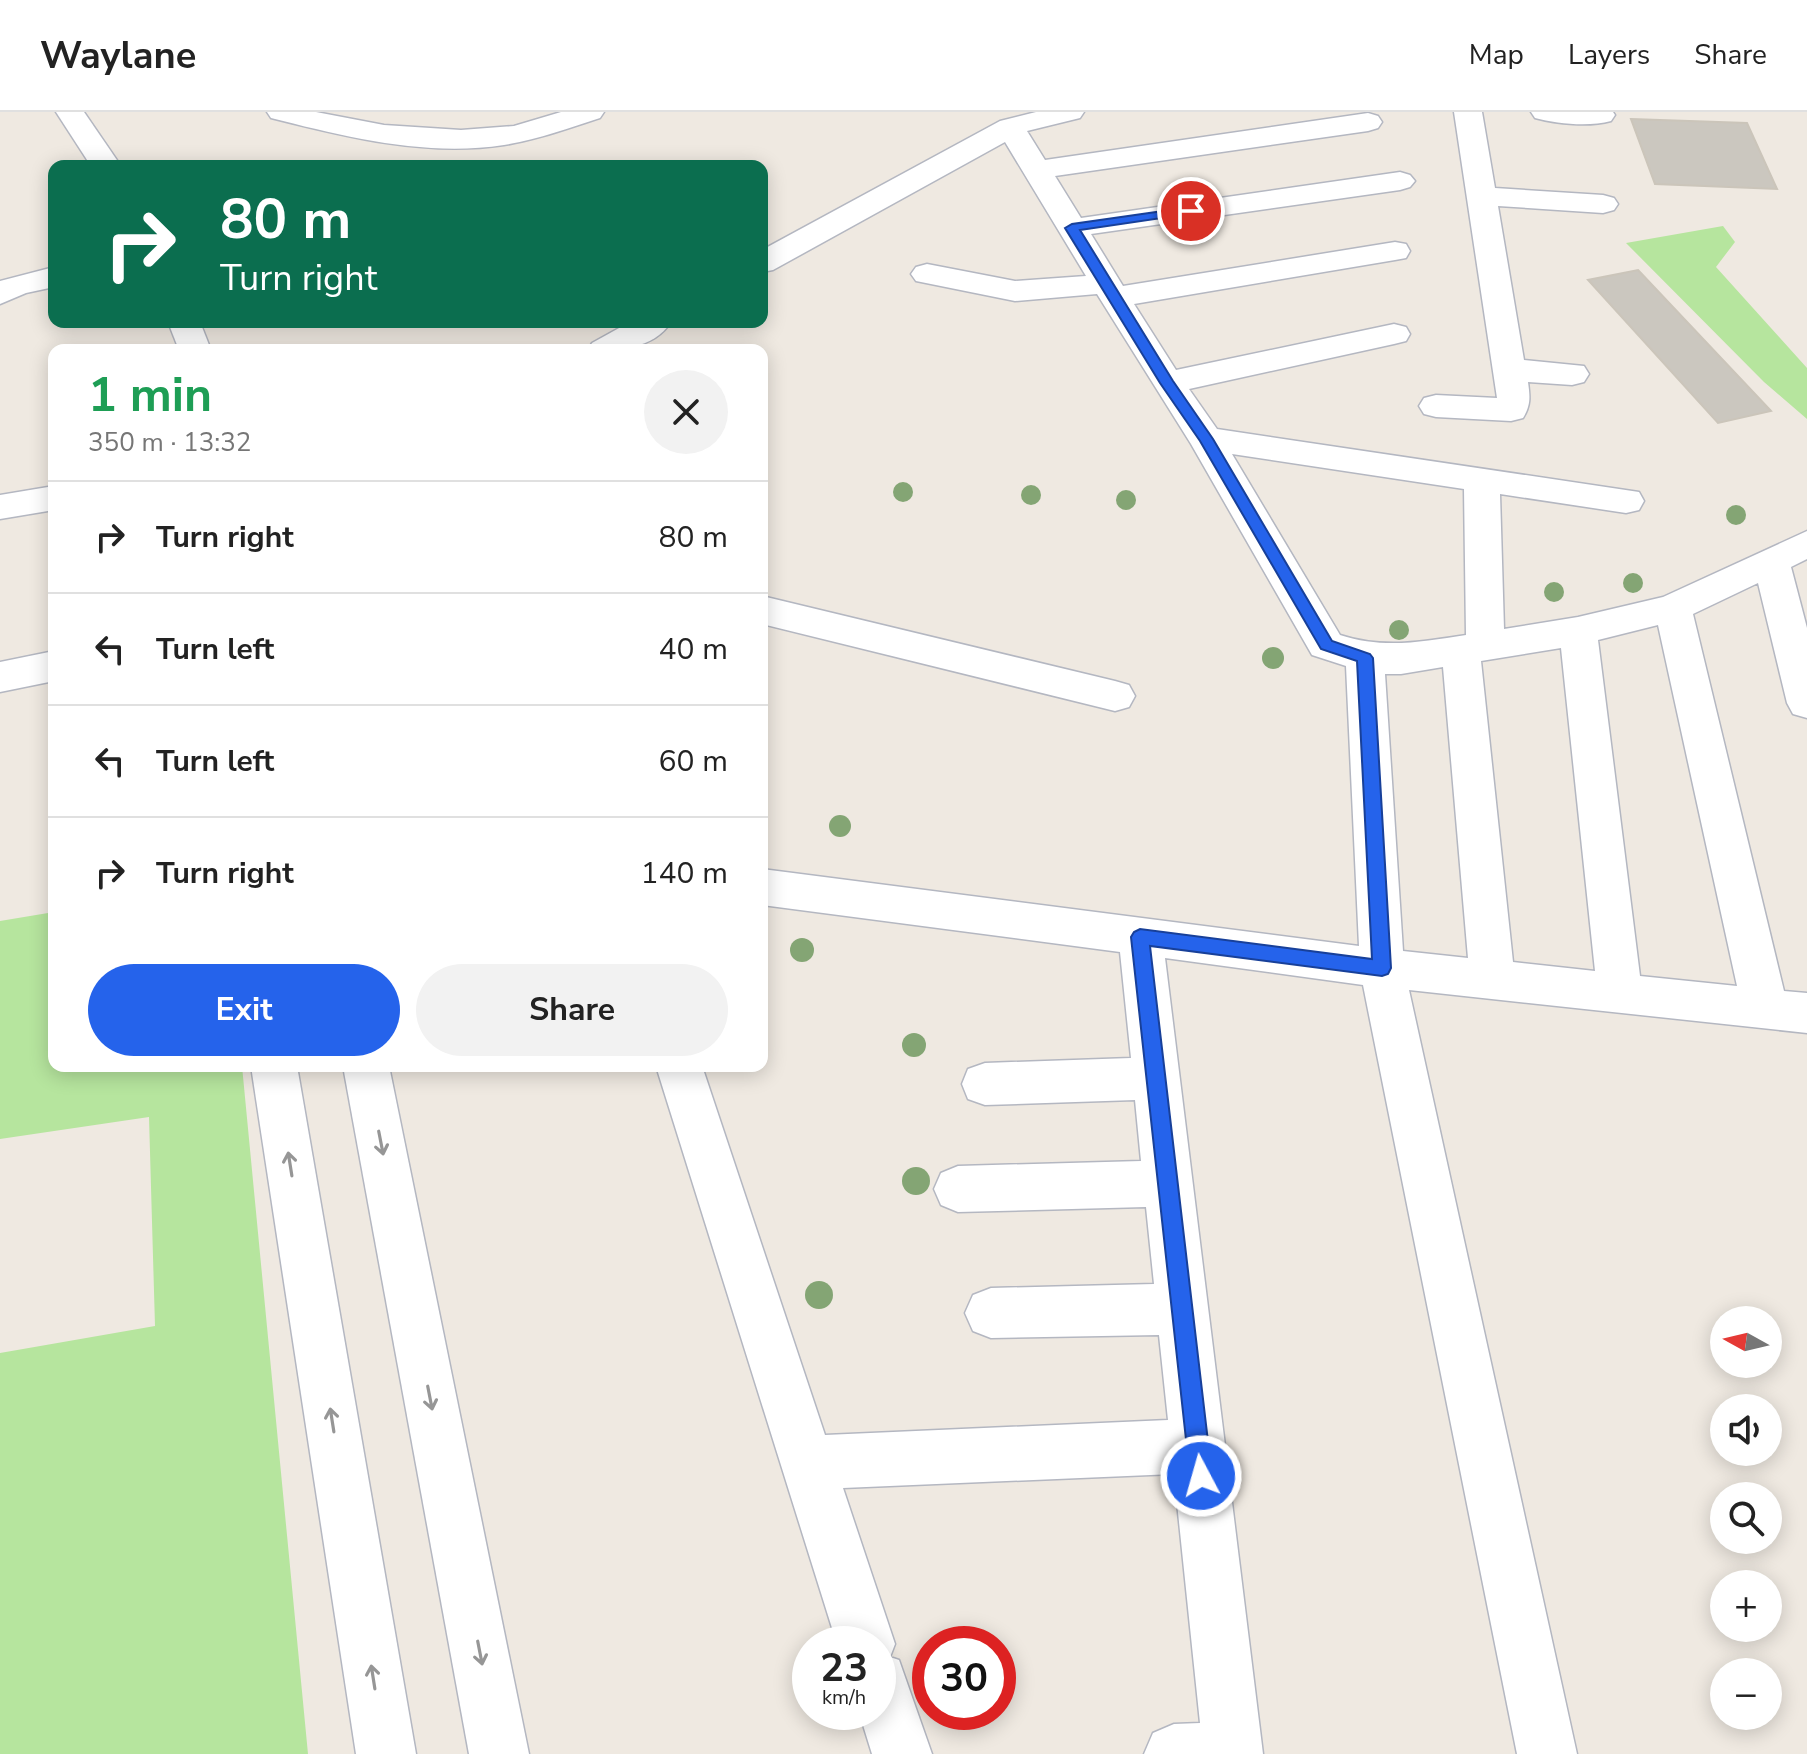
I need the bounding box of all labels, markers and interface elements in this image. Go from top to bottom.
text: Waylane [40,30,196,81]
text: Map [1469,36,1524,74]
text: Layers [1568,36,1650,74]
text: Share [1694,36,1767,74]
pin [1157,177,1225,245]
text: 80 m [220,181,351,258]
icon: arrive [1169,189,1213,233]
icon: right [88,192,192,296]
text: Turn right [220,254,377,303]
text: 1 min [88,362,212,428]
button: close [644,370,728,454]
text: 350 m · 13:32 [88,425,251,460]
icon: right [88,515,132,559]
text: Turn right [156,517,294,558]
text: 80 m [659,517,728,558]
icon: left [88,627,132,671]
text: Turn left [156,629,274,670]
text: 40 m [659,629,728,670]
icon: left [88,739,132,783]
text: Turn left [156,741,274,782]
text: 60 m [659,741,728,782]
icon: right [88,851,132,895]
text: Turn right [156,853,294,894]
text: 140 m [641,853,728,894]
button: Exit [88,964,400,1056]
button: Share [416,964,728,1056]
one-way arrow [374,1129,389,1155]
one-way arrow [282,1152,297,1177]
north arrow [1710,1306,1782,1378]
map controls [1710,1306,1782,1730]
one-way arrow [423,1385,438,1410]
button: sound [1710,1394,1782,1466]
one-way arrow [323,1408,338,1434]
position arrow [1159,1434,1243,1518]
button: search [1710,1482,1782,1554]
button: + [1710,1570,1782,1642]
speed limit sign: 30 [912,1626,1016,1730]
one-way arrow [473,1640,488,1665]
text: 23 [820,1641,868,1695]
button: − [1710,1658,1782,1730]
one-way arrow [365,1665,380,1690]
text: km/h [822,1684,866,1711]

